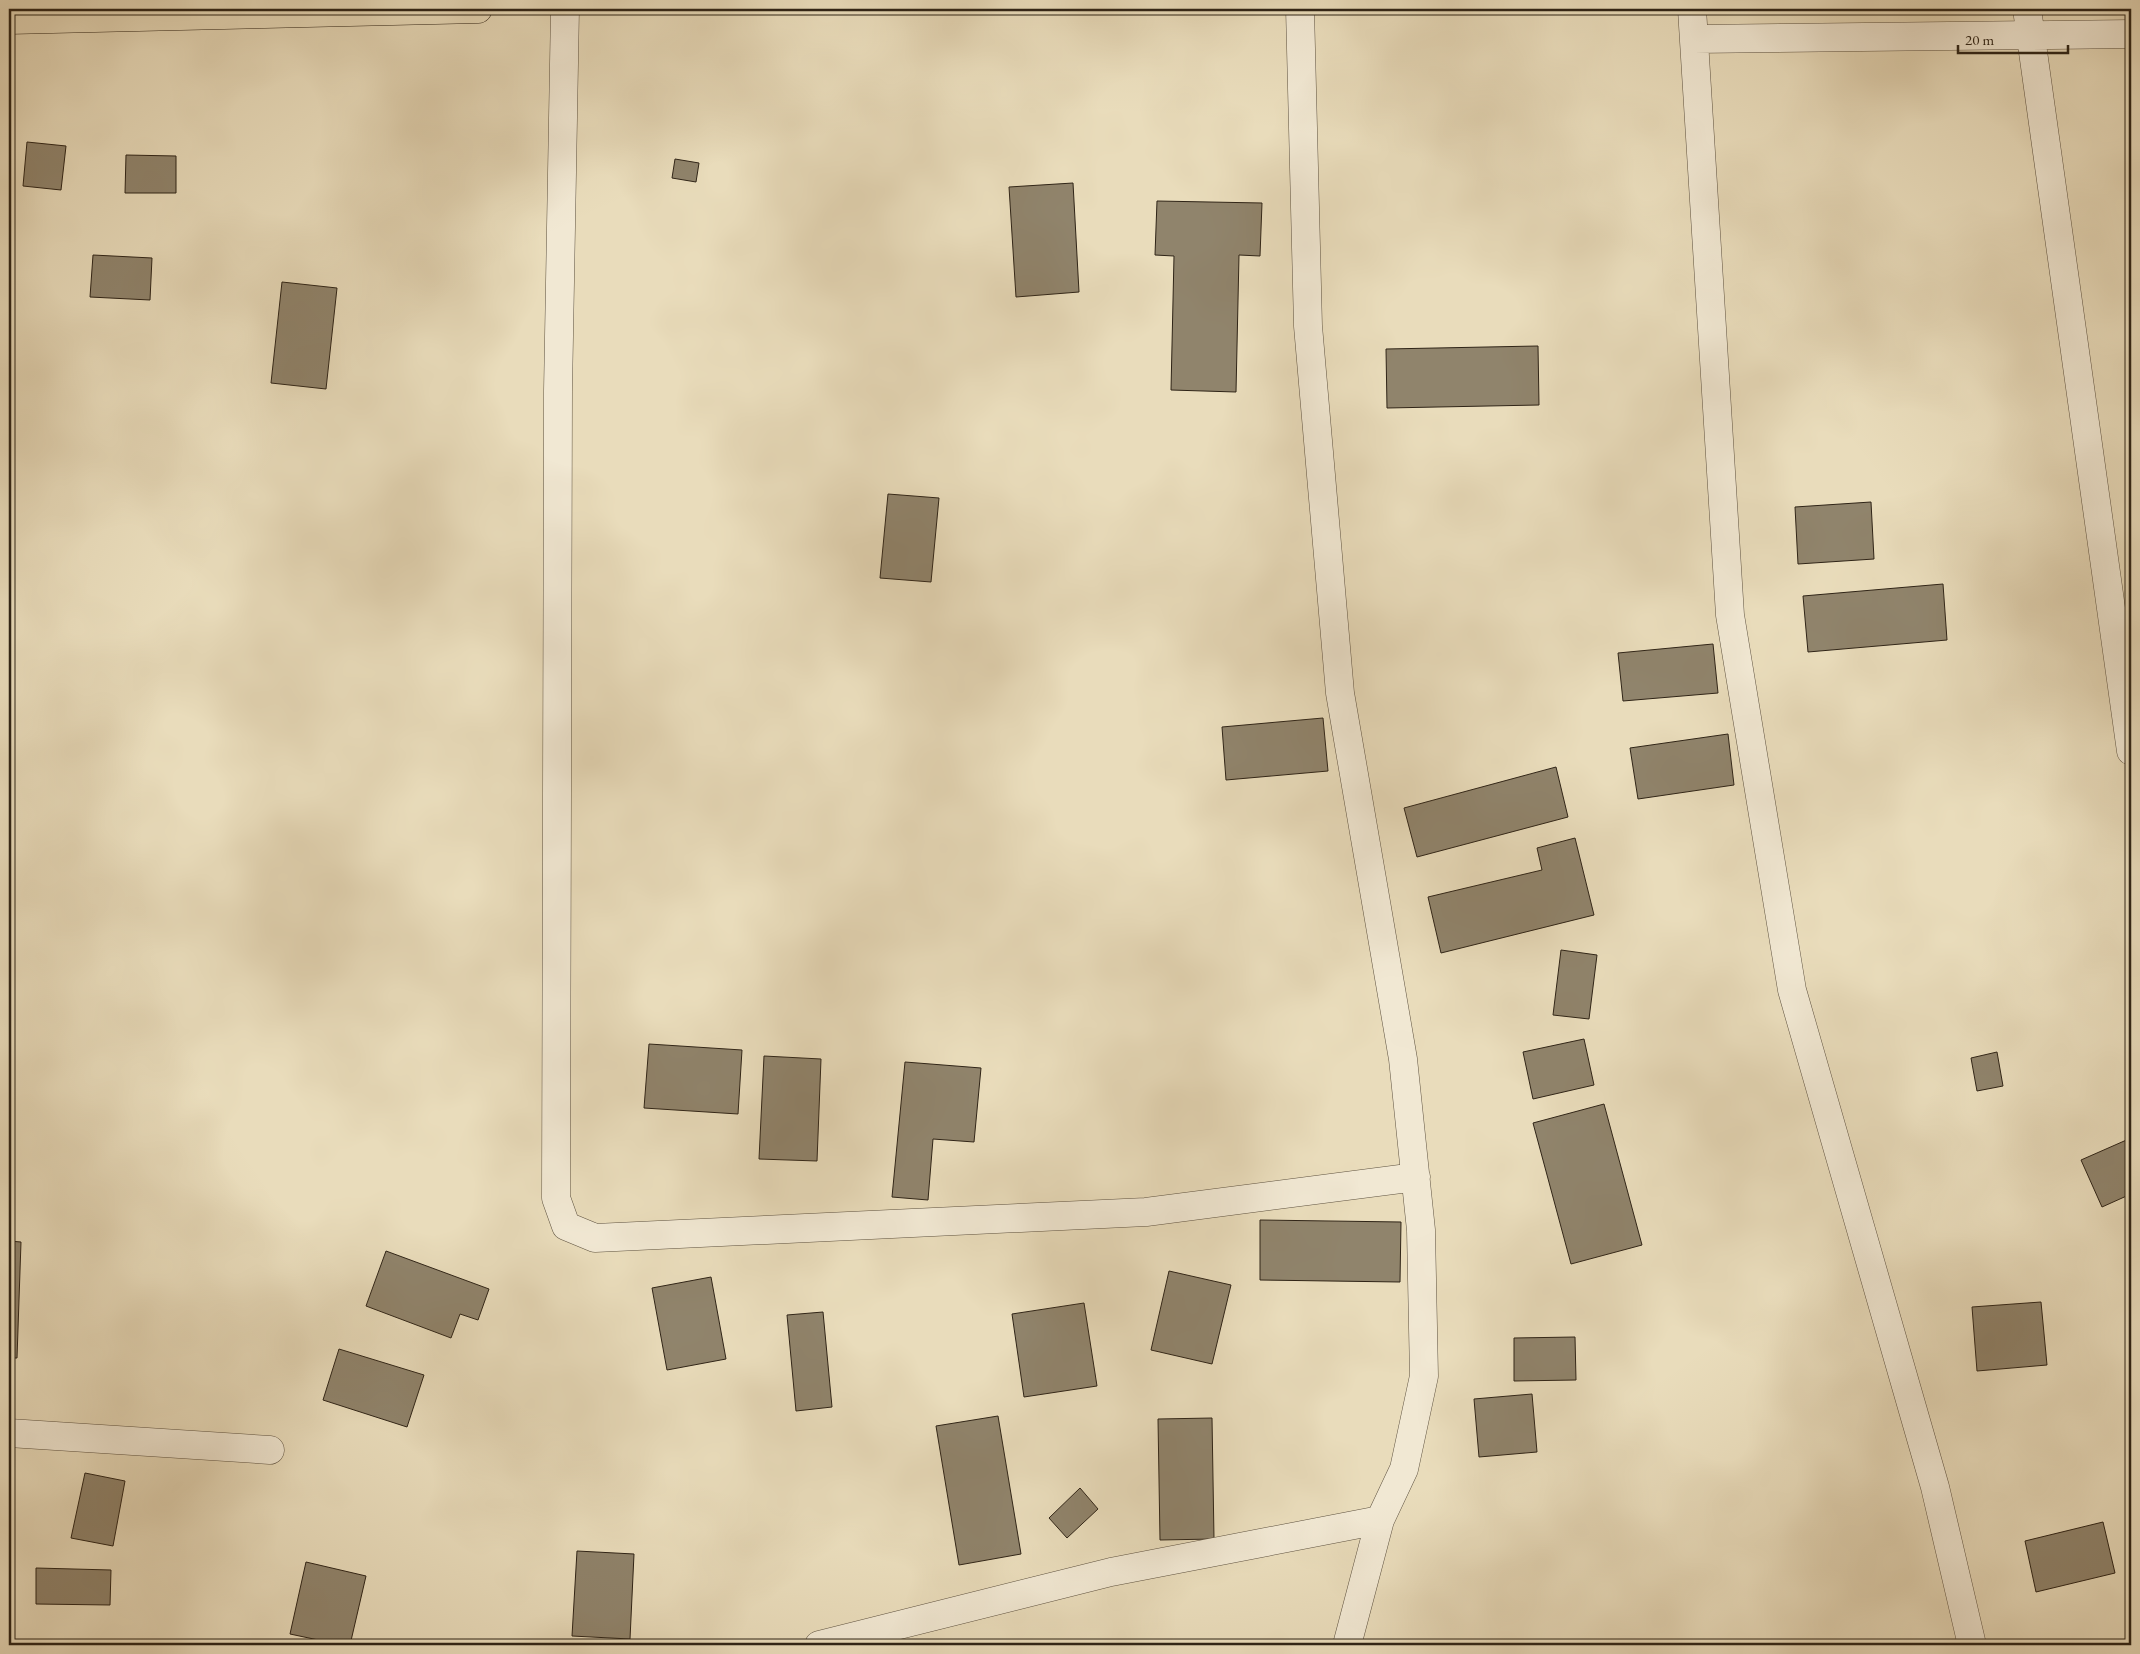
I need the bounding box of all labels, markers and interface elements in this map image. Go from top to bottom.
scale bar [1958,22,2068,54]
text: 20 m [1965,30,1994,49]

